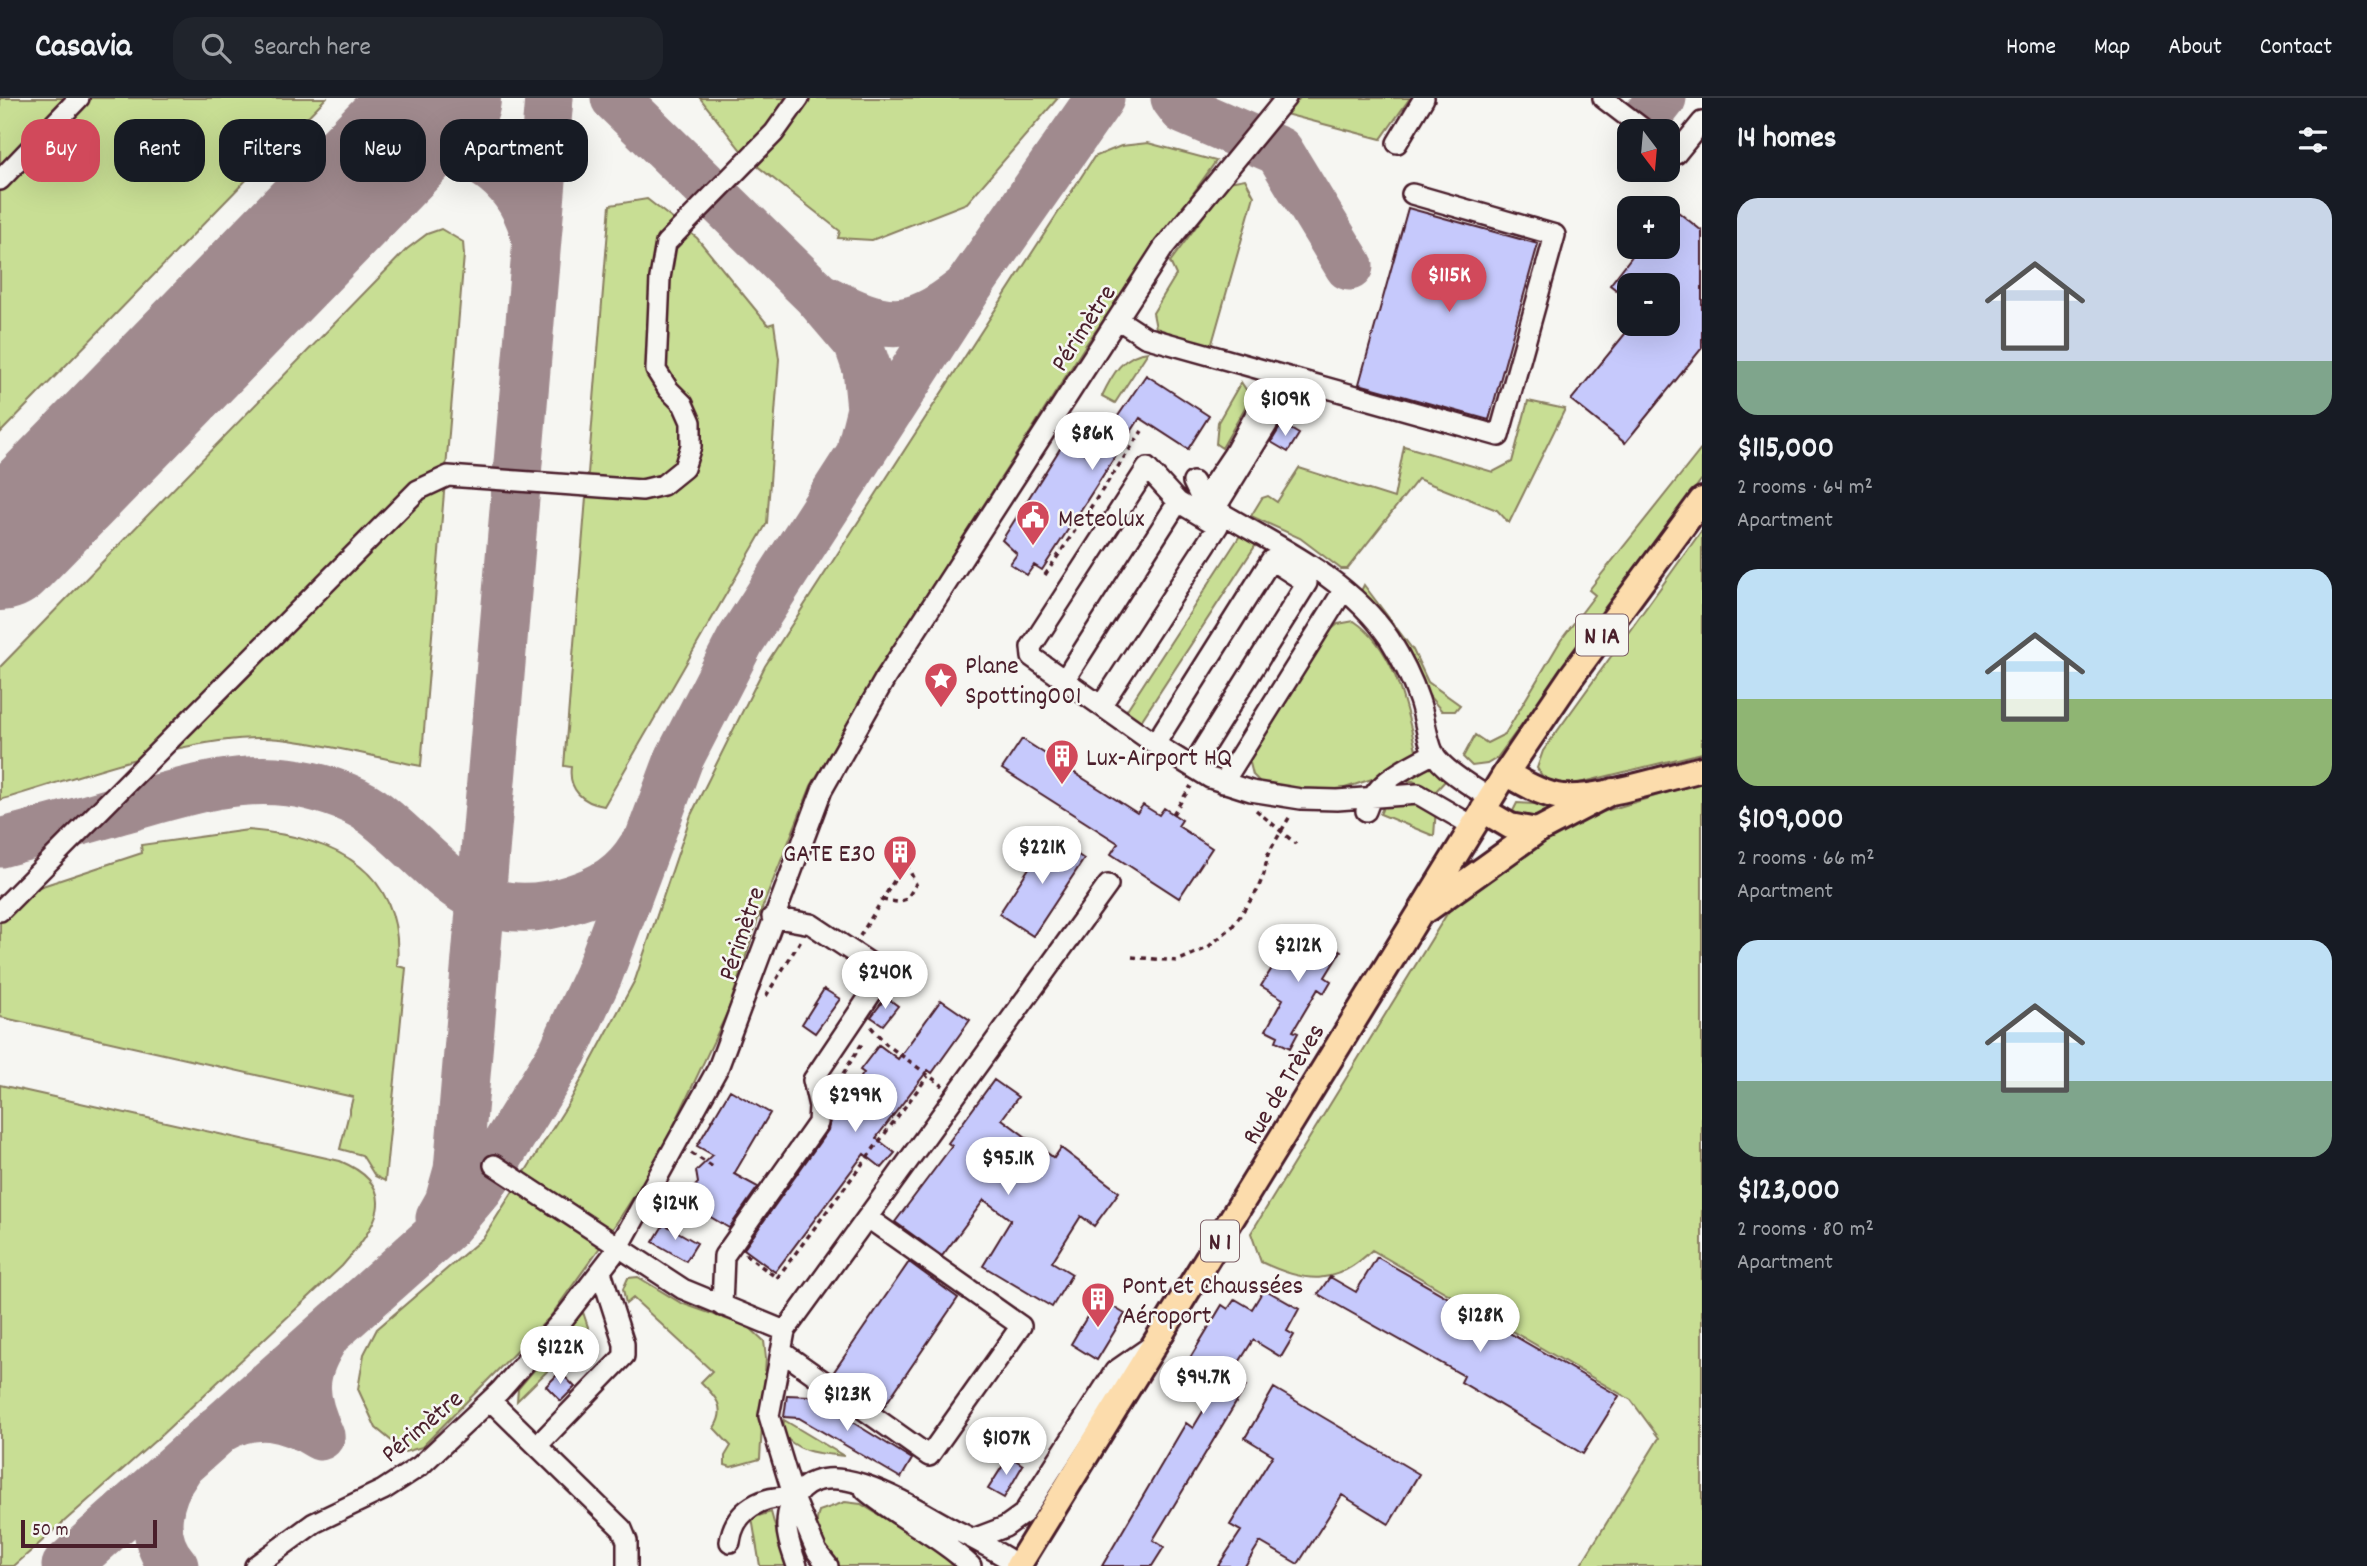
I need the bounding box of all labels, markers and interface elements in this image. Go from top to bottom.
search box [173,17,663,80]
text: Casavia [35,25,131,72]
icon: search [197,29,235,67]
text: Search here [253,30,371,67]
text: Home [2006,31,2056,65]
text: Map [2094,31,2130,65]
text: About [2168,31,2222,65]
text: Contact [2260,31,2332,65]
chip: Buy [21,119,100,182]
chip: Rent [114,119,205,182]
chip: Filters [219,119,326,182]
chip: New [340,119,426,182]
chip: Apartment [440,119,588,182]
north arrow [1617,119,1680,182]
map controls [1617,119,1680,336]
text: 14 homes [1737,119,1836,162]
icon: filters [2294,121,2332,159]
button: + [1617,196,1680,259]
icon: home [1972,243,2098,369]
pin: $115K [1400,254,1498,314]
text: $115K [1427,260,1471,293]
button: − [1617,273,1680,336]
street label: Périmètre [1043,278,1127,380]
pin: $109K [1236,378,1334,438]
text: $109K [1260,384,1310,417]
pin: $86K [1051,412,1133,472]
text: $86K [1071,418,1113,451]
text: $115,000 [1737,429,1834,472]
text: 2 rooms · 64 m² [1737,472,1873,505]
public building icon: Meteolux [1014,498,1052,547]
place label: Meteolux [1058,502,1145,539]
text: Apartment [1737,505,1833,538]
road number: N 1A [1576,614,1628,656]
icon: home [1972,614,2098,740]
place label: Plane Spotting001 [965,649,1081,716]
place icon: Plane Spotting001 [922,660,960,709]
building icon: Lux-Airport HQ [1043,737,1081,786]
place label: Lux-Airport HQ [1086,741,1232,778]
text: $109,000 [1737,800,1844,843]
pin: $221K [993,826,1091,886]
text: $221K [1018,832,1066,865]
building icon: GATE E30 [881,833,919,882]
place label: GATE E30 [783,837,876,874]
text: 2 rooms · 66 m² [1737,843,1875,876]
text: Apartment [1737,876,1833,909]
street label: Périmètre [710,882,777,986]
pin: $212K [1249,924,1347,984]
text: $212K [1274,930,1322,963]
pin: $240K [836,951,934,1011]
text: $240K [858,957,912,990]
icon: home [1972,985,2098,1111]
street label: Rue de Trèves [1234,1017,1336,1152]
pin: $299K [806,1074,904,1134]
text: $299K [828,1080,882,1113]
pin: $95.1K [951,1138,1065,1197]
text: $95.1K [982,1143,1034,1176]
text: $123,000 [1737,1171,1840,1214]
pin: $124K [626,1182,724,1242]
text: $124K [652,1188,698,1221]
text: 2 rooms · 80 m² [1737,1214,1874,1247]
road number: N 1 [1201,1220,1239,1261]
text: Apartment [1737,1247,1833,1280]
place label: Pont et Chaussées Aéroport [1122,1269,1304,1336]
building icon: Pont et Chaussées Aéroport [1079,1280,1117,1329]
pin: $128K [1431,1294,1529,1354]
text: $128K [1457,1300,1503,1333]
pin: $122K [511,1326,609,1386]
text: $122K [536,1332,584,1365]
pin: $94.7K [1146,1356,1260,1416]
text: $94.7K [1176,1362,1231,1395]
pin: $123K [798,1374,896,1433]
text: $123K [823,1379,871,1412]
street label: Périmètre [374,1382,472,1473]
pin: $107K [957,1418,1055,1477]
text: $107K [982,1423,1030,1456]
scale bar [21,1517,158,1549]
text: 50 m [32,1518,69,1545]

